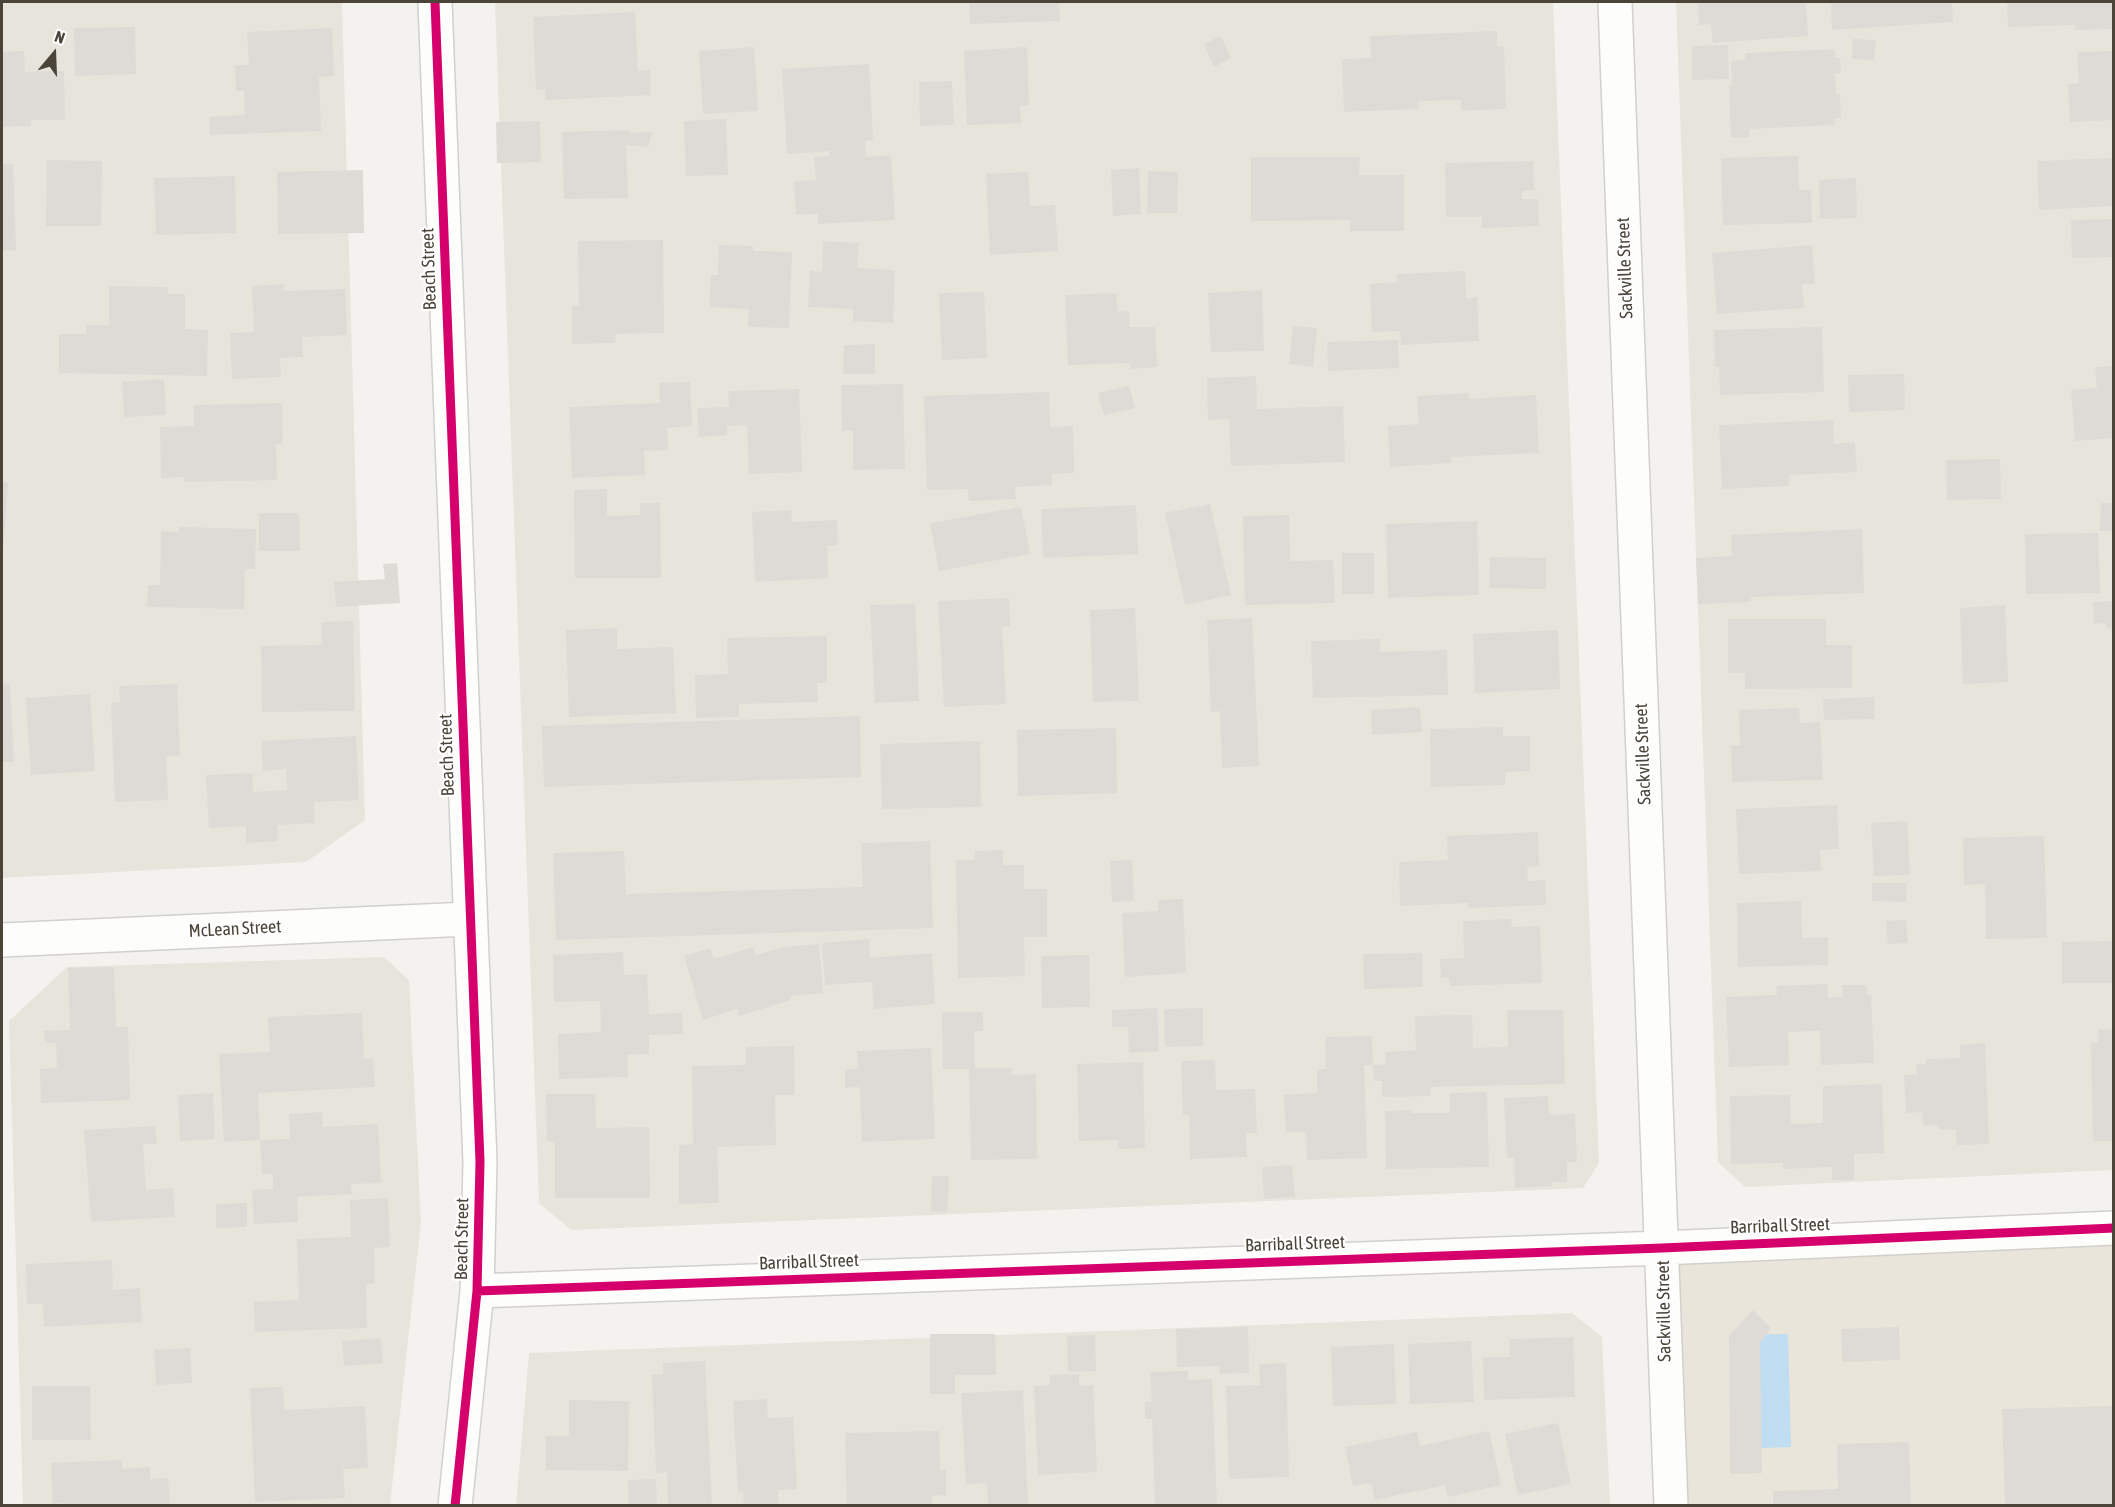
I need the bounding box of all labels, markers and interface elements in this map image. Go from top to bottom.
north arrow [24,24,84,84]
text: N [52,27,67,47]
street label: Sackville Street [1612,217,1638,319]
street label: Beach Street [417,227,441,311]
street label: Sackville Street [1630,703,1656,805]
street label: Beach Street [435,713,459,797]
street label: McLean Street [188,916,282,942]
street label: Beach Street [450,1198,474,1280]
street label: Barriball Street [1730,1213,1830,1239]
street label: Barriball Street [1245,1231,1345,1257]
street label: Barriball Street [759,1249,859,1275]
street label: Sackville Street [1652,1260,1676,1362]

